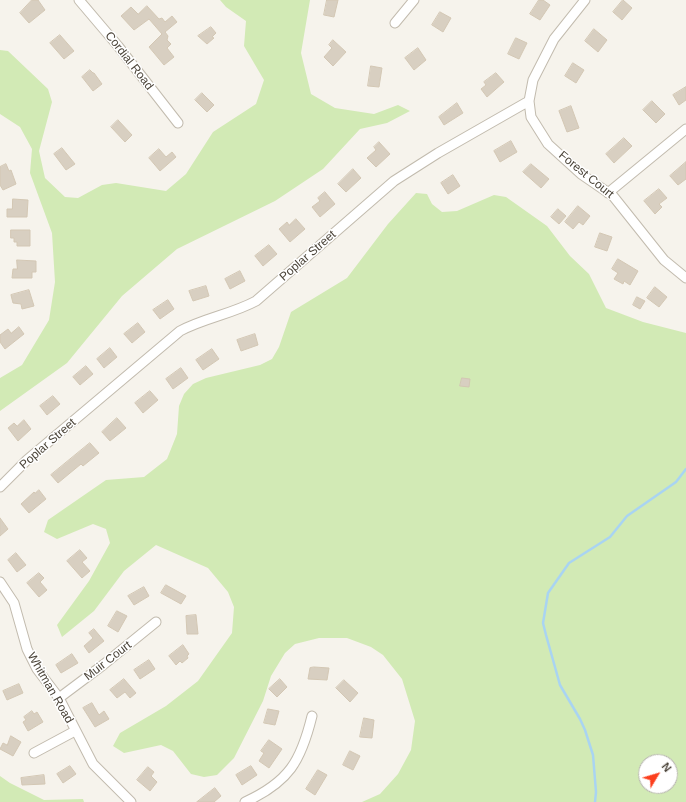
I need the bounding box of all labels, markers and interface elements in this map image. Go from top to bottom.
street label: Cordial Road [102,29,156,93]
street label: Forest Court [556,148,616,202]
street label: Poplar Street [277,228,339,284]
street label: Poplar Street [17,416,79,472]
street label: Muir Court [81,638,135,684]
street label: Whitman Road [24,650,76,726]
north arrow [638,754,678,794]
text: N [659,760,674,774]

